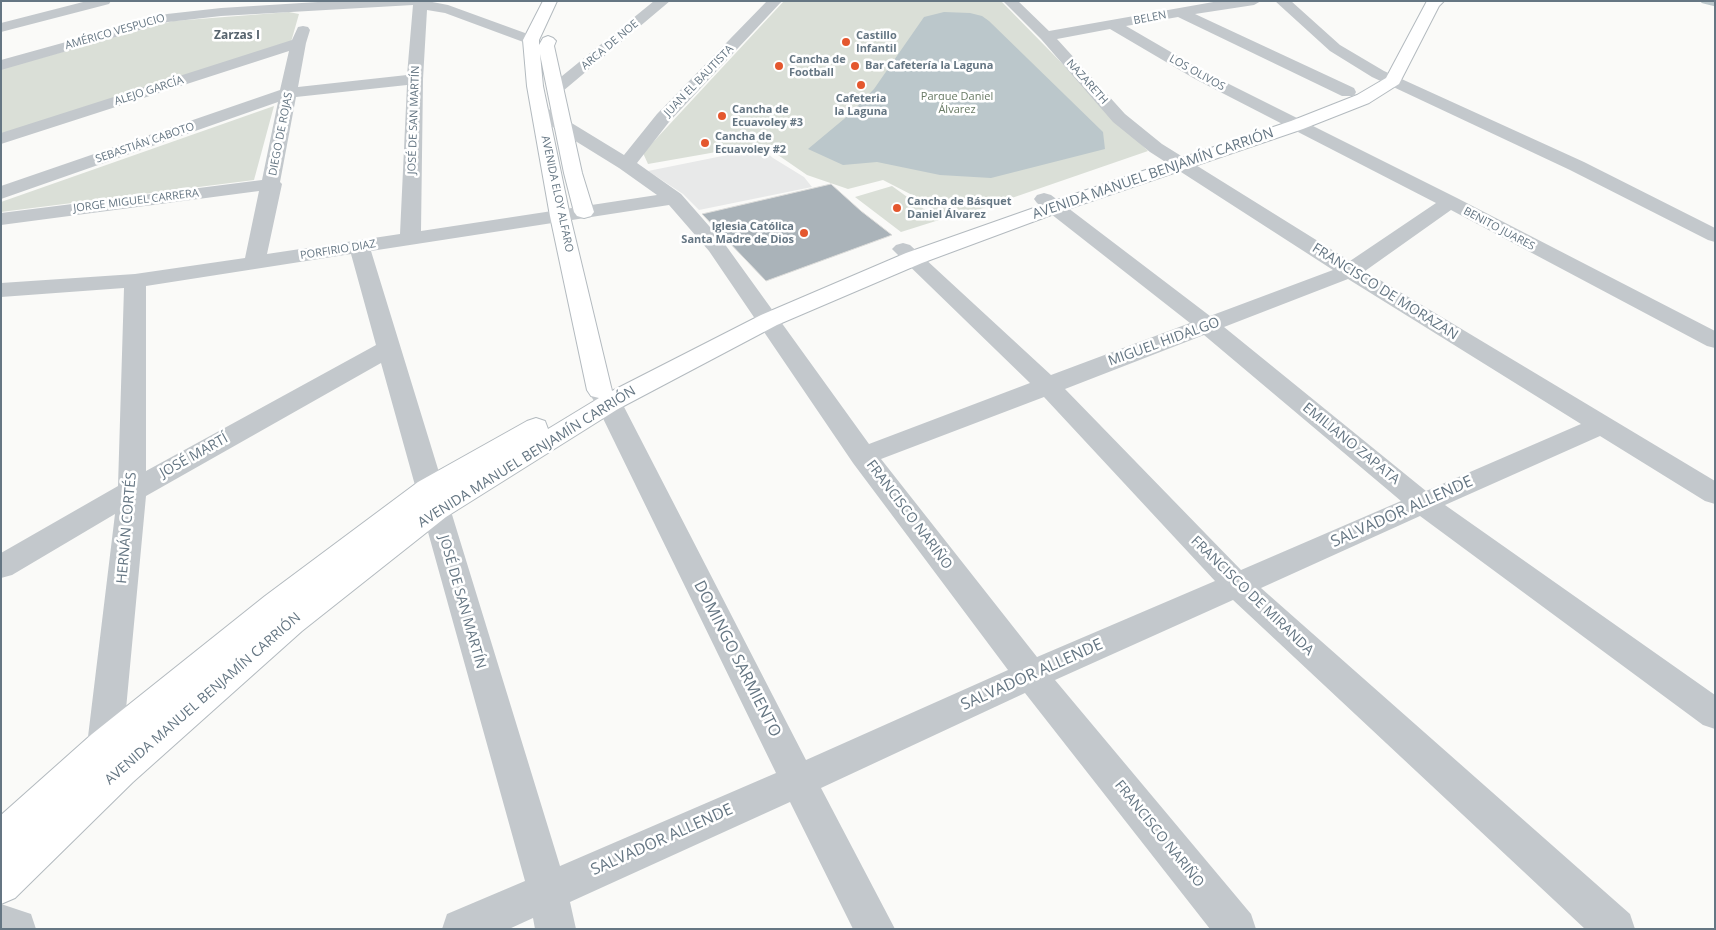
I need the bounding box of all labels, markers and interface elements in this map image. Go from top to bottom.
street label: BELEN [1132,8,1168,28]
street label: AMÉRICO VESPUCIO [64,11,166,53]
street label: ARCA DE NOE [579,17,641,73]
district label: Zarzas I [214,29,260,43]
place label: Castillo Infantil [856,29,897,55]
marker: Castillo Infantil [840,36,852,48]
street label: JUAN EL BAUTISTA [662,43,736,119]
street label: LOS OLIVOS [1167,52,1227,94]
place label: Cancha de Football [789,53,846,79]
street label: NAZARETH [1064,57,1110,107]
place label: Bar Cafetería la Laguna [865,59,993,73]
marker: Cancha de Football [773,60,785,72]
marker: Bar Cafetería la Laguna [849,60,861,72]
street label: JOSÉ DE SAN MARTÍN [406,65,422,175]
street label: ALEJO GARCÍA [113,74,185,108]
marker: Cafeteria la Laguna [855,79,867,91]
park label: Parque Daniel Álvarez [921,90,993,116]
street label: DIEGO DE ROJAS [266,91,296,177]
place label: Cafeteria la Laguna [834,92,888,118]
place label: Cancha de Ecuavoley #3 [732,103,803,129]
marker: Cancha de Ecuavoley #3 [716,110,728,122]
street label: SEBASTIÁN CABOTO [94,120,196,166]
street label: AVENIDA MANUEL BENJAMÍN CARRIÓN [1030,125,1276,223]
place label: Cancha de Ecuavoley #2 [715,130,786,156]
street label: AVENIDA ELOY ALFARO [538,134,576,254]
marker: Cancha de Ecuavoley #2 [699,137,711,149]
street label: JORGE MIGUEL CARRERA [73,187,199,215]
place label: Cancha de Básquet Daniel Álvarez [907,195,1012,221]
marker: Cancha de Básquet Daniel Álvarez [891,202,903,214]
street label: BENITO JUARES [1461,205,1537,253]
place label: Iglesia Católica Santa Madre de Dios [681,220,794,246]
marker: Iglesia Católica Santa Madre de Dios [798,227,810,239]
street label: PORFIRIO DIAZ [299,238,377,262]
street label: FRANCISCO DE MORAZAN [1309,240,1461,344]
street label: MIGUEL HIDALGO [1106,314,1222,370]
street label: AVENIDA MANUEL BENJAMÍN CARRIÓN [415,383,639,531]
street label: EMILIANO ZAPATA [1299,400,1403,488]
street label: JOSÉ MARTÍ [157,430,231,482]
street label: FRANCISCO NARIÑO [862,457,956,573]
street label: HERNÁN CORTÉS [114,472,140,584]
street label: SALVADOR ALLENDE [1328,472,1476,552]
street label: JOSÉ DE SAN MARTÍN [435,533,489,671]
street label: FRANCISCO DE MIRANDA [1187,533,1317,659]
street label: DOMINGO SARMIENTO [689,578,785,740]
street label: AVENIDA MANUEL BENJAMÍN CARRIÓN [102,609,304,789]
street label: SALVADOR ALLENDE [958,635,1106,715]
street label: FRANCISCO NARIÑO [1111,777,1207,891]
street label: SALVADOR ALLENDE [588,800,736,880]

